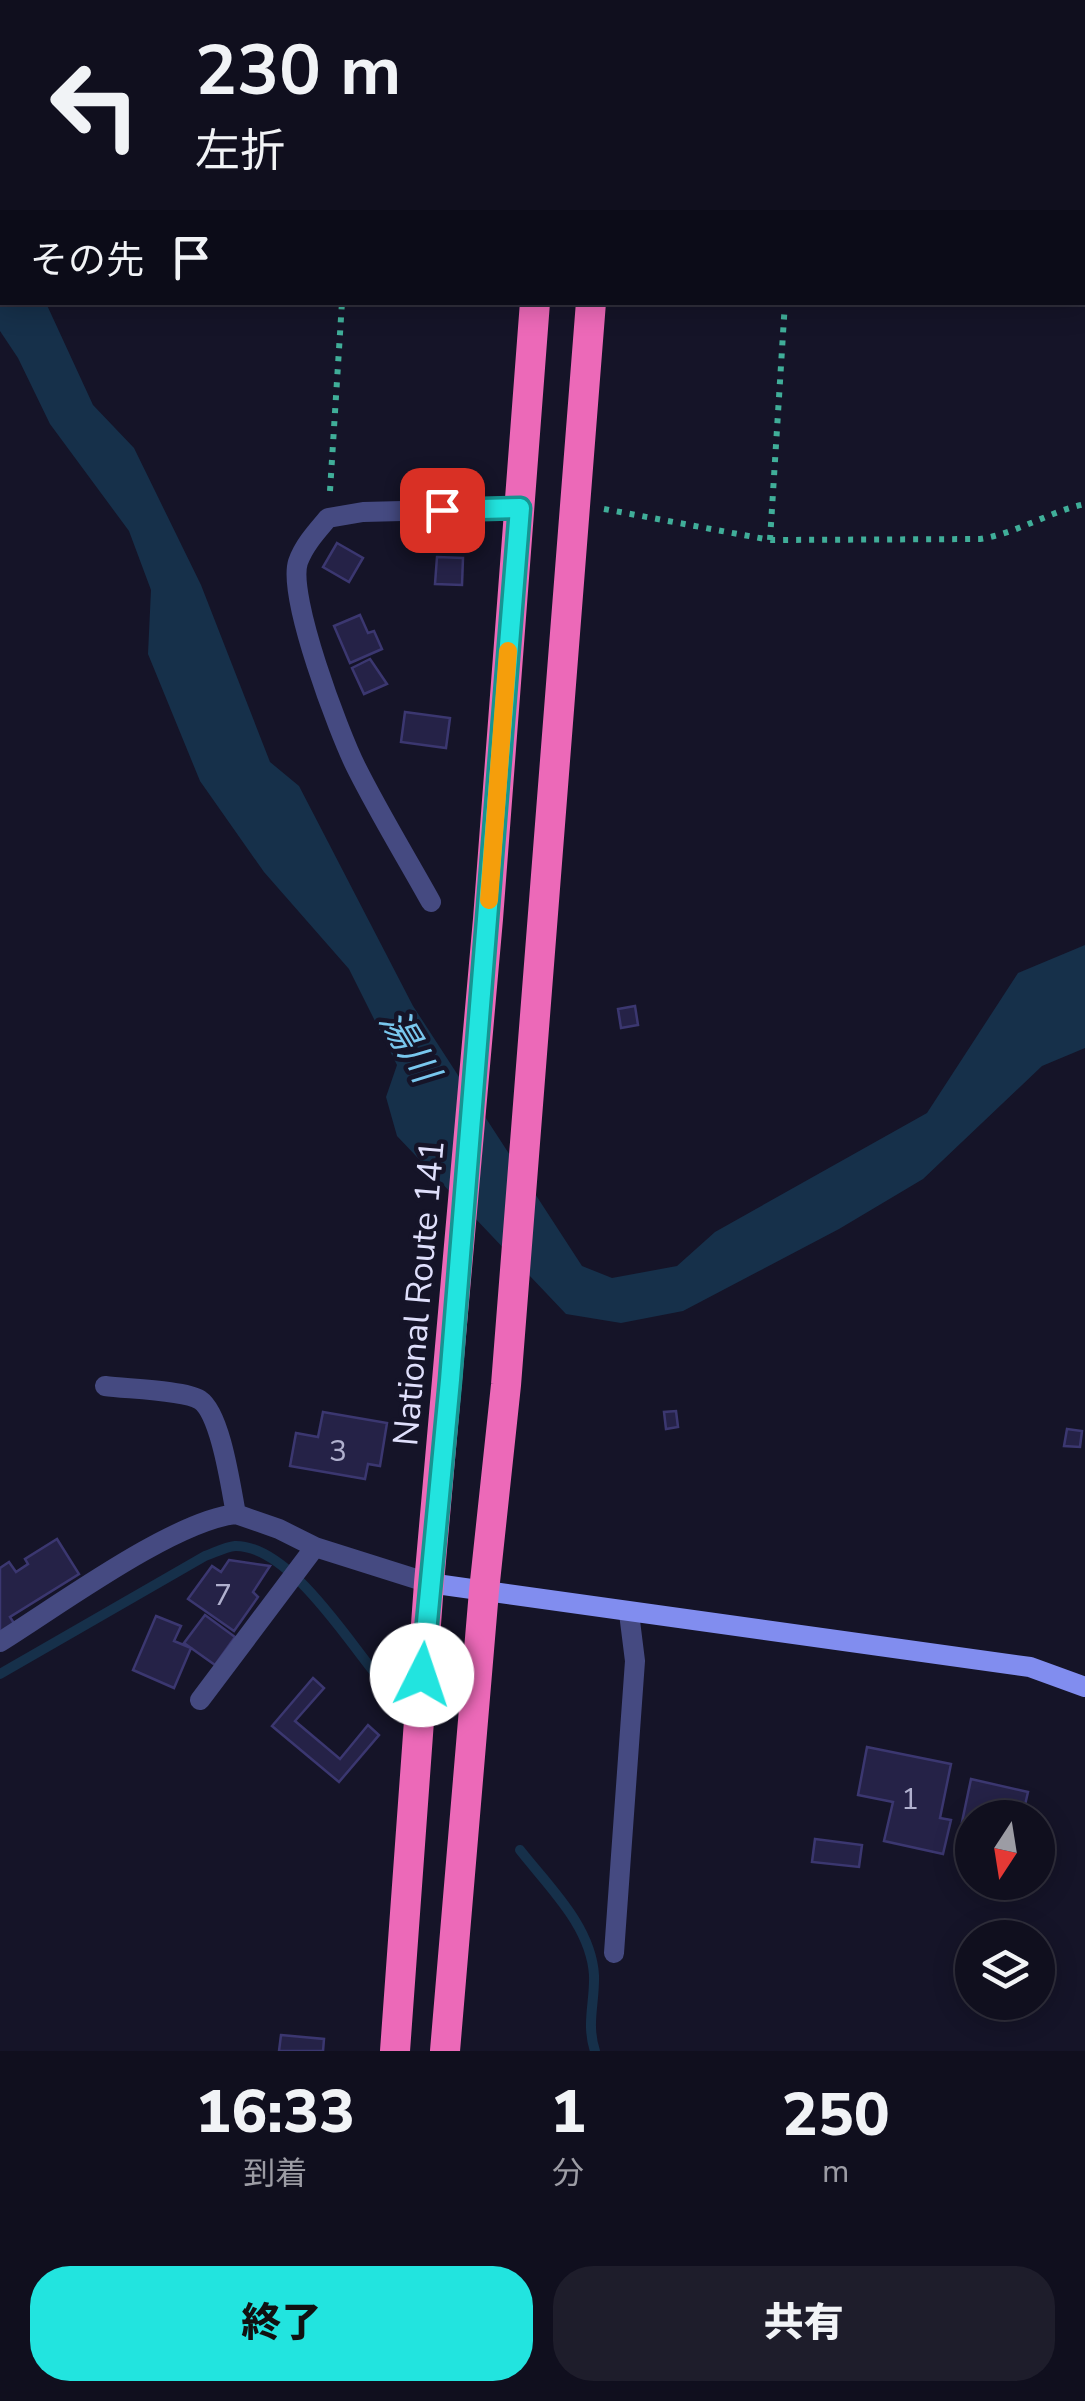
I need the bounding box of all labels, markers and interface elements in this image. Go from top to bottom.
text: 230 m [195,23,401,119]
icon: left [30,40,160,170]
text: 左折 [195,121,285,182]
icon: arrive [164,230,219,285]
text: その先 [30,235,144,286]
pin [400,468,485,553]
icon: arrive [415,483,470,538]
water label: 湯川 [368,1000,452,1095]
street label: National Route 141 [382,1138,456,1448]
house number: 3 [329,1431,347,1472]
house number: 7 [214,1575,232,1616]
position arrow [370,1623,474,1727]
house number: 1 [901,1779,919,1820]
north arrow [955,1800,1055,1900]
map controls [955,1800,1055,2020]
button: layers [955,1920,1055,2020]
text: 16:33 [195,2071,355,2153]
text: 1 [550,2071,586,2153]
text: 250 [782,2074,890,2156]
text: m [822,2150,849,2193]
text: 到着 [243,2152,307,2195]
text: 分 [552,2152,584,2195]
button: 終了 [30,2266,533,2381]
button: 共有 [553,2266,1055,2381]

